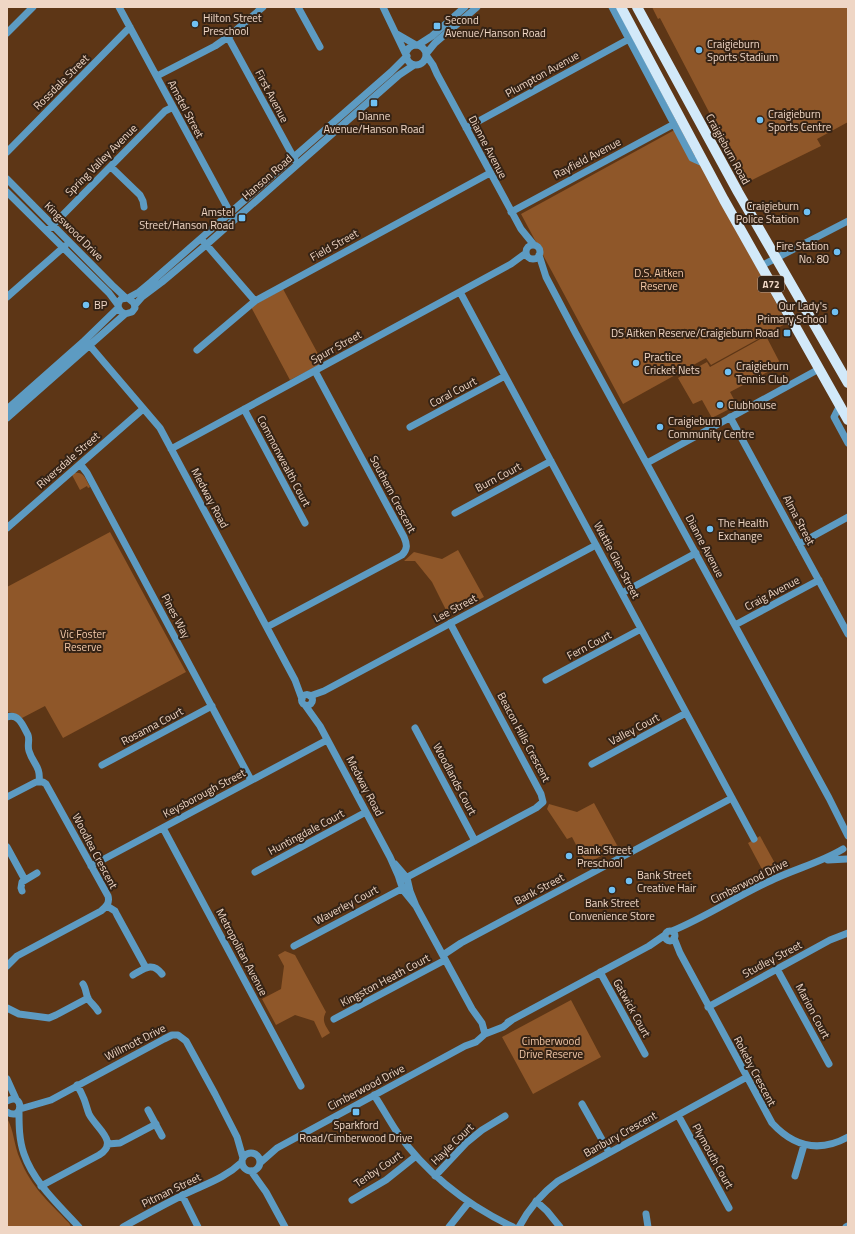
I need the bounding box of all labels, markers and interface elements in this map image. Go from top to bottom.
place label: Hilton Street Preschool [203,10,262,39]
place label: Second Avenue/Hanson Road [445,12,546,41]
marker: Hilton Street Preschool [190,19,200,29]
marker: Second Avenue/Hanson Road [432,21,442,31]
place label: Craigieburn Sports Stadium [707,36,778,65]
marker: Craigieburn Sports Stadium [694,45,704,55]
street label: Plumpton Avenue [502,47,582,101]
street label: Rossdale Street [30,50,93,113]
street label: First Avenue [251,67,293,126]
street label: Amstel Street [164,77,208,141]
marker: Dianne Avenue/Hanson Road [369,98,379,108]
place label: Craigieburn Sports Centre [768,106,832,135]
place label: Dianne Avenue/Hanson Road [324,108,425,137]
street label: Craigieburn Road [702,111,754,188]
street label: Dianne Avenue [465,113,512,182]
marker: Craigieburn Sports Centre [755,115,765,125]
street label: Spring Valley Avenue [61,120,141,200]
street label: Rayfield Avenue [550,133,624,183]
street label: Hanson Road [238,151,296,203]
street label: Kingswood Drive [41,198,107,264]
place label: Craigieburn Police Station [736,198,799,227]
place label: Amstel Street/Hanson Road [139,204,234,233]
marker: Craigieburn Police Station [802,207,812,217]
marker: Amstel Street/Hanson Road [237,213,247,223]
street label: Field Street [307,225,361,265]
place label: Fire Station No. 80 [776,238,829,267]
marker: Fire Station No. 80 [832,247,842,257]
park label: D.S. Aitken Reserve [634,265,684,294]
road number: A72 [758,276,784,292]
place label: BP [94,297,108,313]
place label: Our Lady's Primary School [757,298,827,327]
marker: BP [81,300,91,310]
marker: Our Lady's Primary School [830,307,840,317]
place label: DS Aitken Reserve/Craigieburn Road [611,325,779,341]
street label: Spurr Street [308,326,364,368]
marker: DS Aitken Reserve/Craigieburn Road [782,328,792,338]
place label: Practice Cricket Nets [644,349,700,378]
marker: Practice Cricket Nets [631,358,641,368]
place label: Craigieburn Tennis Club [736,358,789,387]
marker: Craigieburn Tennis Club [723,367,733,377]
street label: Coral Court [427,373,479,411]
place label: Clubhouse [728,397,777,413]
marker: Clubhouse [715,400,725,410]
street label: Commonwealth Court [253,413,315,509]
place label: Craigieburn Community Centre [668,413,755,442]
marker: Craigieburn Community Centre [655,422,665,432]
street label: Riversdale Street [33,428,103,492]
street label: Southern Crescent [366,453,420,536]
street label: Burn Court [472,458,524,496]
street label: Medway Road [187,465,233,531]
street label: Alma Street [779,492,819,548]
street label: Dianne Avenue [682,512,729,581]
place label: The Health Exchange [718,515,769,544]
street label: Wattle Glen Street [590,519,644,601]
marker: The Health Exchange [705,524,715,534]
street label: Craig Avenue [742,572,803,614]
street label: Lee Street [430,590,480,626]
street label: Pines Way [158,591,195,642]
park label: Vic Foster Reserve [60,626,106,655]
street label: Fern Court [564,626,614,663]
street label: Beacon Hills Crescent [494,689,554,785]
street label: Rosanna Court [118,703,186,749]
street label: Valley Court [606,709,662,749]
street label: Woodlands Court [429,740,481,818]
street label: Medway Road [342,753,388,819]
street label: Keysborough Street [160,764,248,821]
street label: Huntingdale Court [265,805,347,859]
street label: Woodlea Crescent [68,810,122,892]
place label: Bank Street Preschool [577,842,631,871]
marker: Bank Street Preschool [564,851,574,861]
street label: Cimberwood Drive [708,854,791,907]
place label: Bank Street Creative Hair [637,867,696,896]
street label: Bank Street [511,869,567,909]
marker: Bank Street Creative Hair [624,876,634,886]
street label: Waverley Court [311,881,381,929]
marker: Bank Street Convenience Store [607,885,617,895]
place label: Bank Street Convenience Store [569,895,655,924]
street label: Metropolitan Avenue [212,906,272,999]
street label: Studley Street [739,937,805,981]
street label: Kingston Heath Court [337,950,433,1010]
street label: Gatwick Court [609,976,655,1040]
street label: Marion Court [792,981,834,1041]
street label: Willmott Drive [102,1020,169,1064]
park label: Cimberwood Drive Reserve [519,1033,583,1062]
street label: Rokeby Crescent [730,1033,780,1109]
street label: Cimberwood Drive [325,1060,408,1114]
marker: Sparkford Road/Cimberwood Drive [351,1107,361,1117]
street label: Banbury Crescent [580,1107,660,1161]
place label: Sparkford Road/Cimberwood Drive [299,1117,413,1146]
street label: Hayle Court [427,1119,477,1168]
street label: Plymouth Court [688,1120,738,1192]
street label: Tenby Court [351,1147,405,1191]
street label: Pitman Street [139,1169,203,1211]

